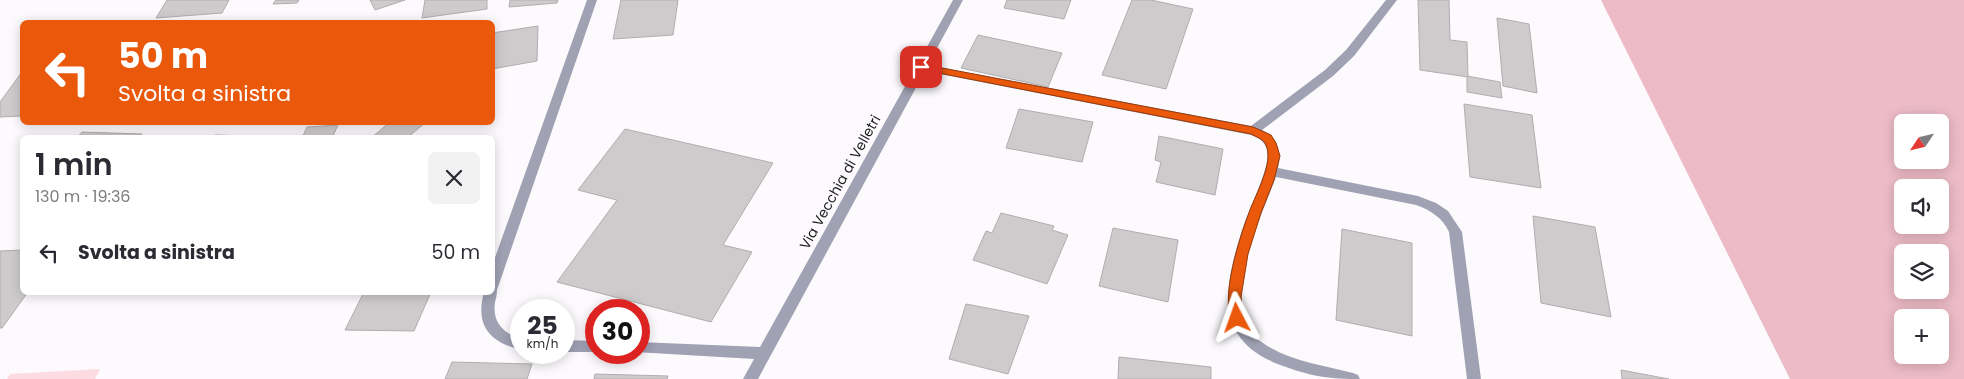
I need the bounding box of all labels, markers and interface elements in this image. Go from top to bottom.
text: 50 m [118,31,208,80]
icon: left [35,40,100,105]
pin [900,46,942,88]
icon: arrive [907,53,935,81]
text: Svolta a sinistra [118,78,291,109]
street label: Via Vecchia di Velletri [795,111,885,253]
north arrow [1894,114,1949,169]
map controls [1894,114,1949,364]
text: 1 min [35,143,113,186]
button: close [428,152,480,204]
button: sound [1894,179,1949,234]
text: 130 m · 19:36 [35,185,130,208]
icon: left [35,239,63,267]
text: Svolta a sinistra [78,239,235,266]
text: 50 m [431,239,480,266]
button: layers [1894,244,1949,299]
position arrow [1210,291,1262,343]
speed limit sign: 30 [585,299,650,364]
text: 25 [527,308,558,343]
button: + [1894,309,1949,364]
text: km/h [527,335,558,352]

